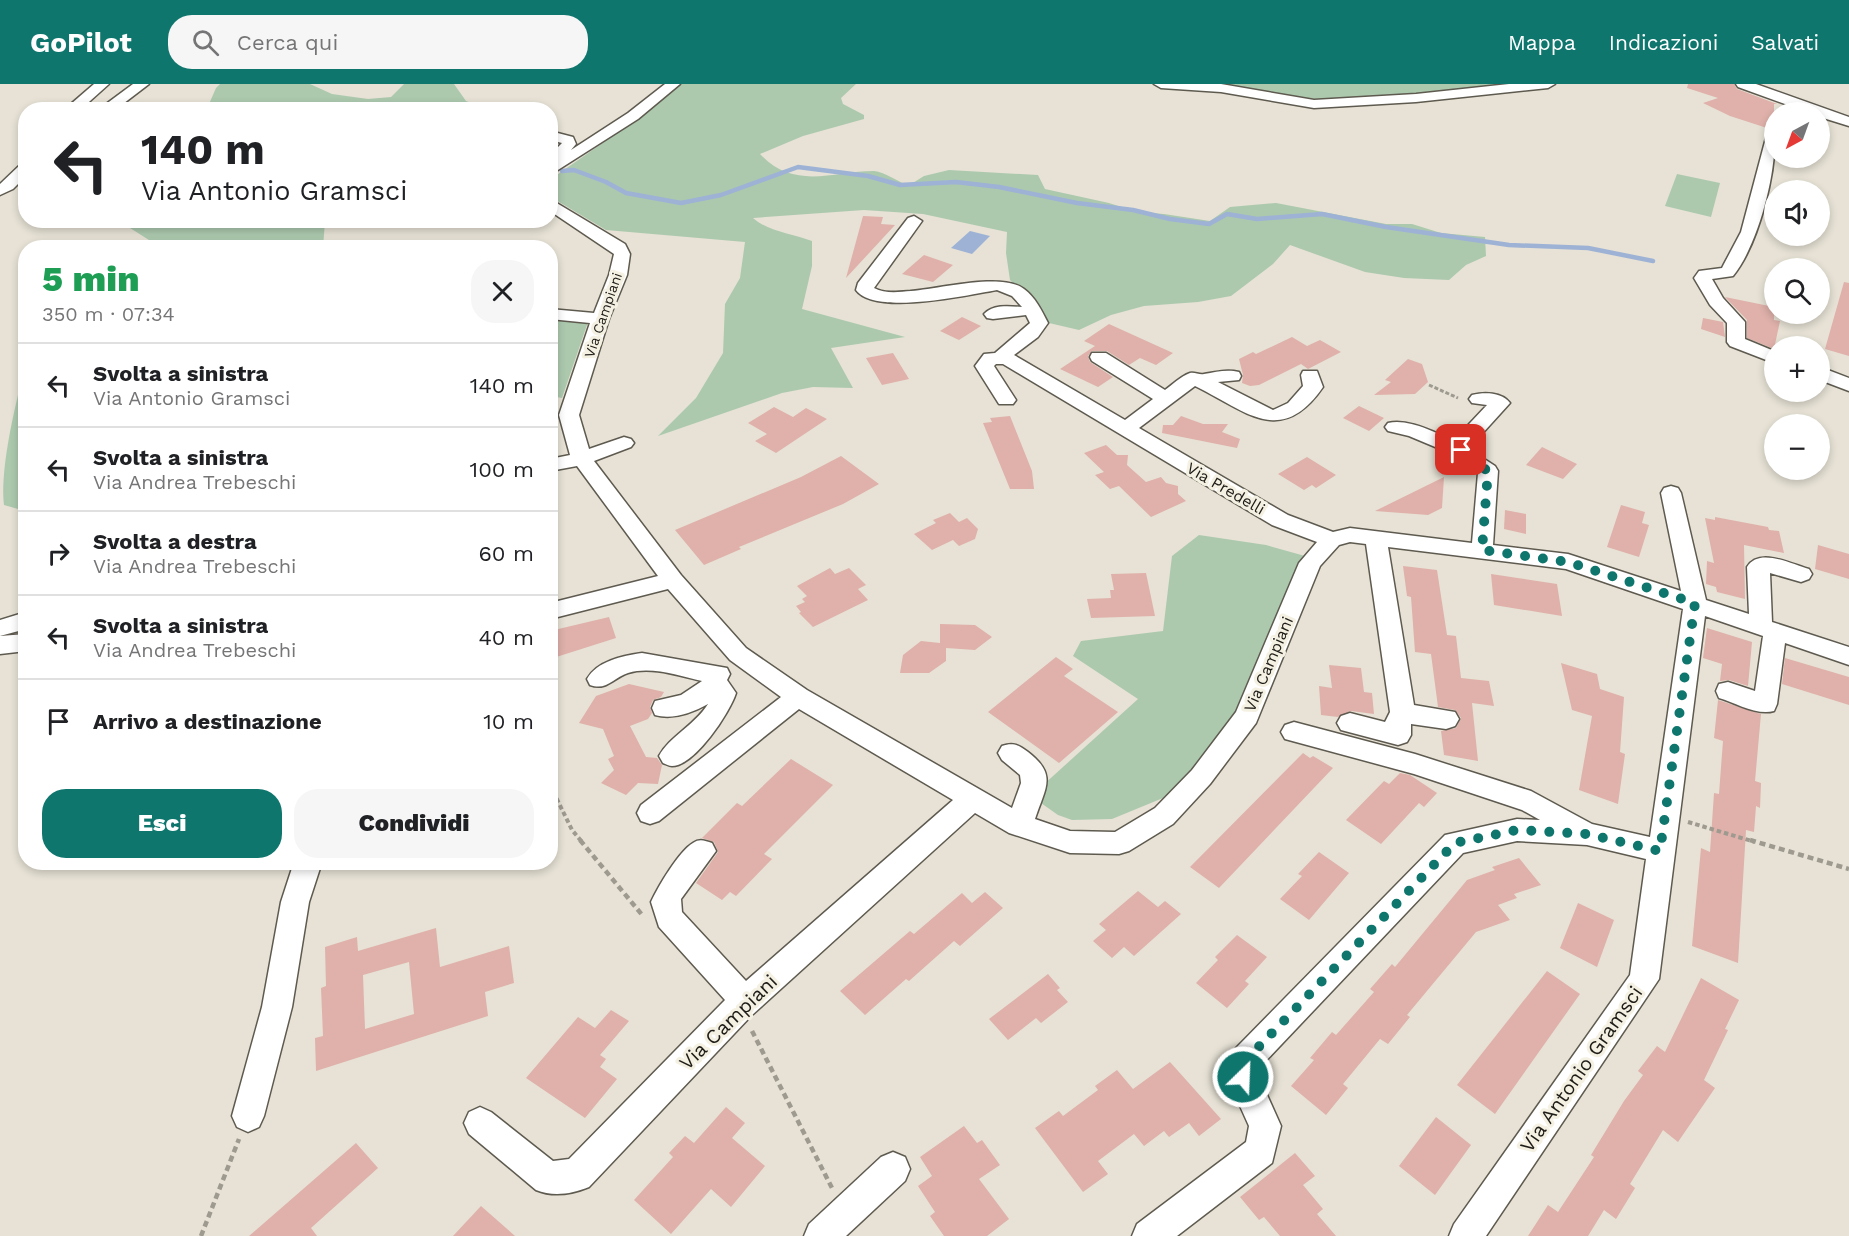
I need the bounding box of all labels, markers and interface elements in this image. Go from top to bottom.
search box [168,15,588,69]
text: GoPilot [30,26,132,59]
icon: search [189,26,222,59]
text: Cerca qui [237,30,338,55]
text: Mappa [1508,30,1576,55]
text: Indicazioni [1609,30,1718,55]
text: Salvati [1751,30,1819,55]
north arrow [1764,102,1830,168]
map controls [1764,102,1830,480]
text: 140 m [141,125,265,174]
icon: left [42,126,120,204]
text: Via Antonio Gramsci [141,175,407,207]
button: sound [1764,180,1830,246]
text: 5 min [42,258,139,300]
button: search [1764,258,1830,324]
button: close [471,260,534,323]
street label: Via Campiani [581,270,625,360]
text: 350 m · 07:34 [42,302,175,326]
button: + [1764,336,1830,402]
text: Svolta a sinistra [93,361,268,386]
icon: left [42,369,75,402]
text: 140 m [470,373,534,398]
text: Via Antonio Gramsci [93,386,290,410]
button: − [1764,414,1830,480]
pin [1435,424,1486,475]
icon: arrive [1444,433,1477,466]
text: Svolta a sinistra [93,445,268,470]
icon: left [42,453,75,486]
text: 100 m [470,457,534,482]
street label: Via Predelli [1183,458,1268,519]
text: Via Andrea Trebeschi [93,470,296,494]
text: Svolta a destra [93,529,257,554]
icon: right [42,537,75,570]
text: 60 m [478,541,534,566]
text: Via Andrea Trebeschi [93,554,296,578]
text: Svolta a sinistra [93,613,268,638]
street label: Via Campiani [1240,614,1297,715]
icon: left [42,621,75,654]
text: 40 m [478,625,534,650]
text: Via Andrea Trebeschi [93,638,296,662]
icon: arrive [42,705,75,738]
text: Arrivo a destinazione [93,709,322,734]
text: 10 m [483,709,534,734]
button: Esci [42,789,282,858]
button: Condividi [294,789,534,858]
street label: Via Campiani [674,969,782,1075]
street label: Via Antonio Gramsci [1515,981,1647,1157]
position arrow [1211,1045,1275,1109]

